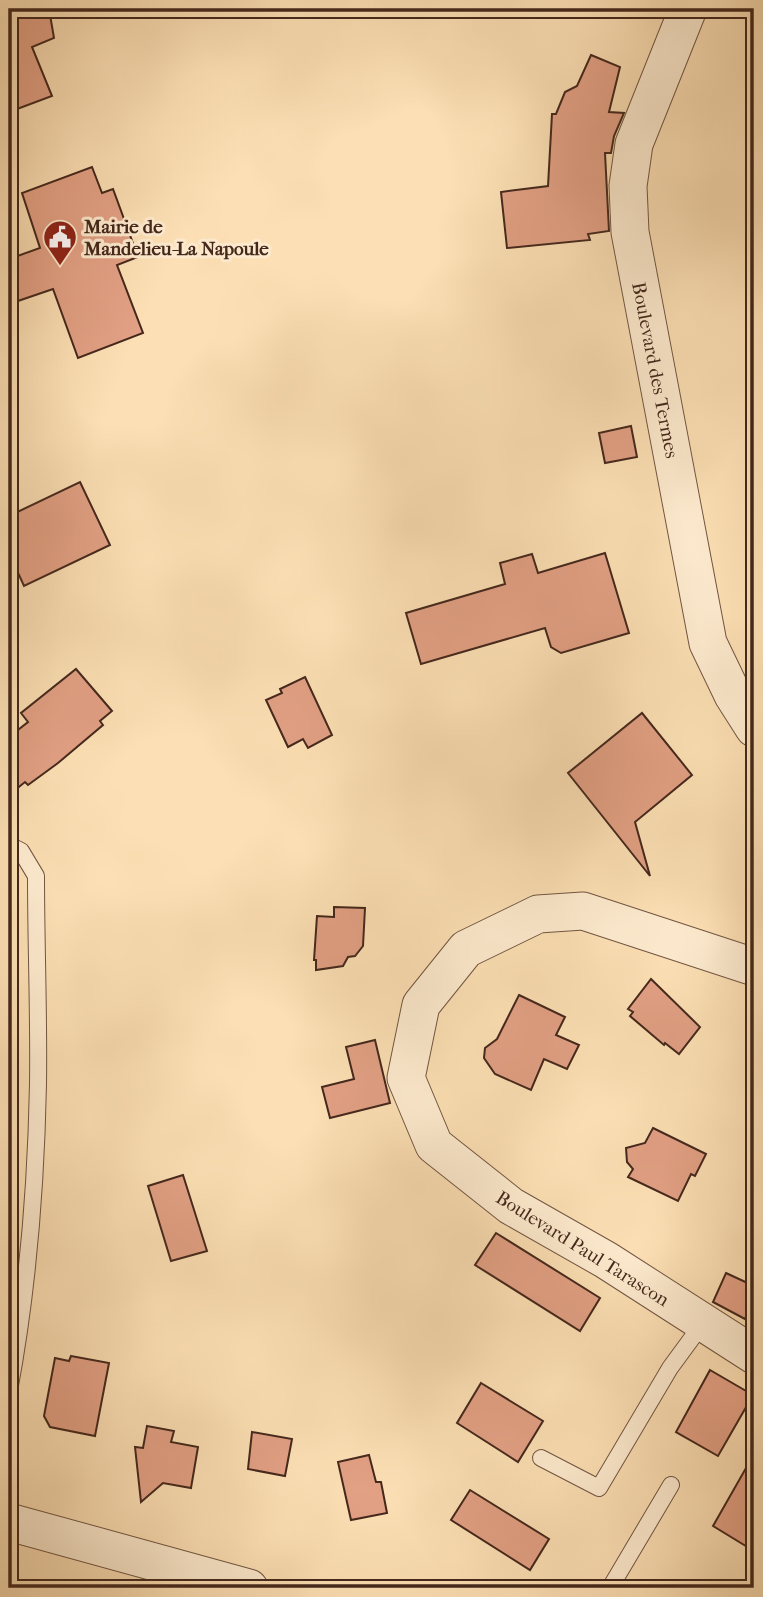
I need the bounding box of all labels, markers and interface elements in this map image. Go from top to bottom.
place label: Mairie de Mandelieu-La Napoule [83,216,269,260]
public building icon: Mairie de Mandelieu-La Napoule [41,218,79,267]
street label: Boulevard des Termes [627,280,683,460]
street label: Boulevard Paul Tarascon [492,1186,673,1311]

